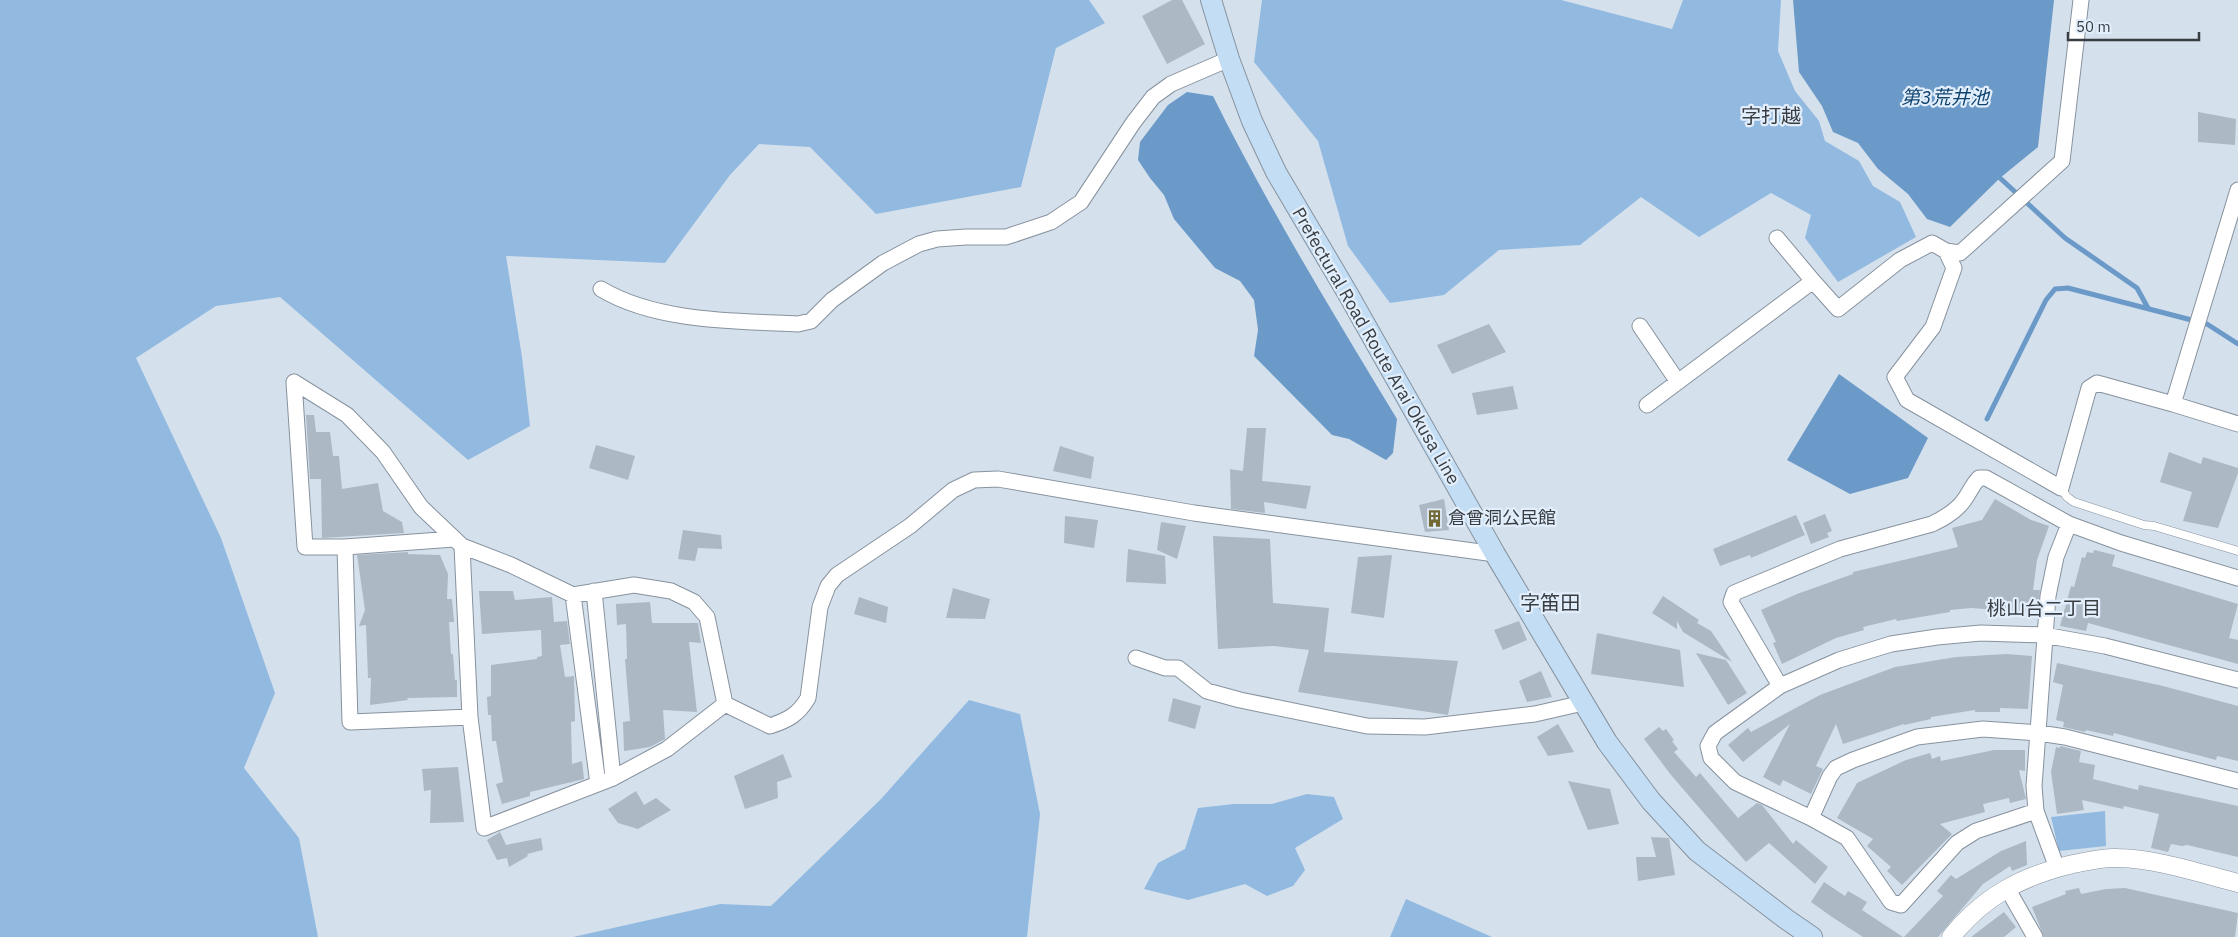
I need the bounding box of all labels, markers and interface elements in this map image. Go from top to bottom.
scale bar [2068,10,2199,42]
text: 50 m [2076,17,2111,36]
water label: 第3荒井池 [1901,85,1991,109]
district label: 字打越 [1741,102,1801,129]
street label: Prefectural Road Route Arai Okusa Line [1287,203,1465,489]
place label: 倉曾洞公民館 [1448,506,1556,529]
building icon: 倉曾洞公民館 [1424,508,1444,528]
district label: 字笛田 [1520,589,1580,616]
district label: 桃山台二丁目 [1987,596,2101,620]

